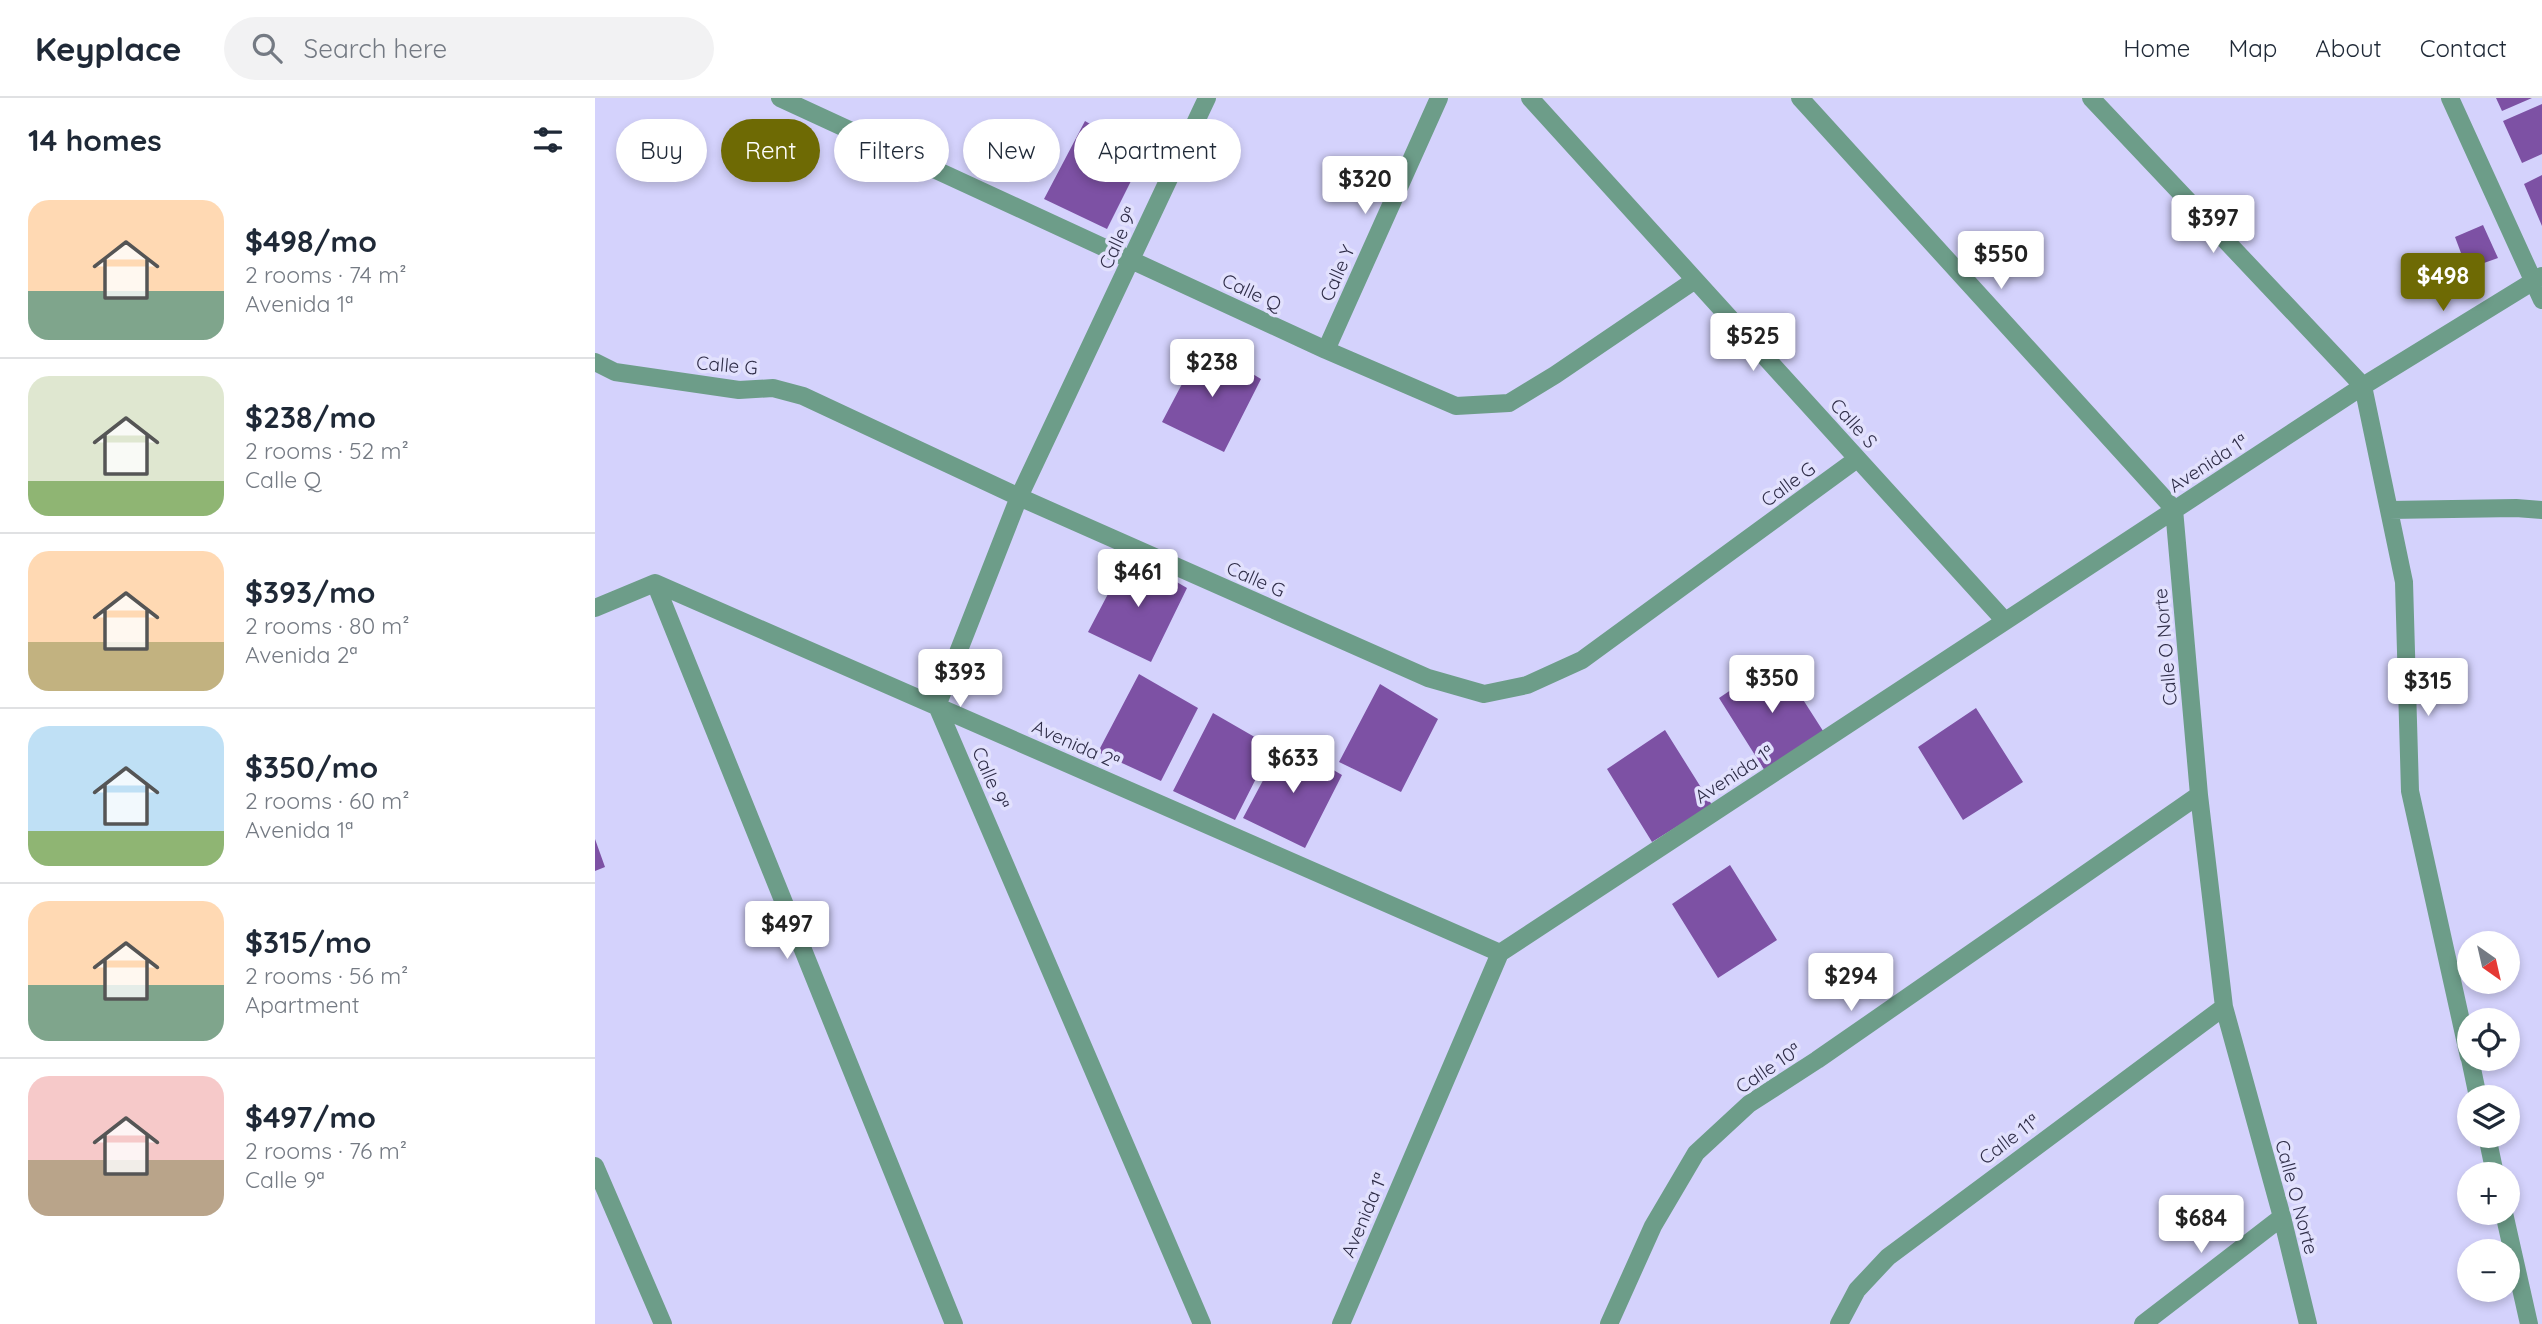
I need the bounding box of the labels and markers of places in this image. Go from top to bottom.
pin: $320 [1324,156,1406,216]
pin: $397 [2172,195,2254,255]
pin: $550 [1960,232,2042,291]
pin: $498 [2402,254,2484,313]
pin: $525 [1712,314,1794,373]
pin: $238 [1171,340,1253,399]
pin: $461 [1097,550,1179,609]
pin: $393 [919,650,1001,709]
pin: $350 [1731,656,1813,715]
pin: $315 [2387,658,2469,718]
pin: $633 [1252,736,1334,795]
pin: $497 [746,902,828,961]
pin: $294 [1810,954,1892,1013]
pin: $684 [2160,1196,2242,1255]

